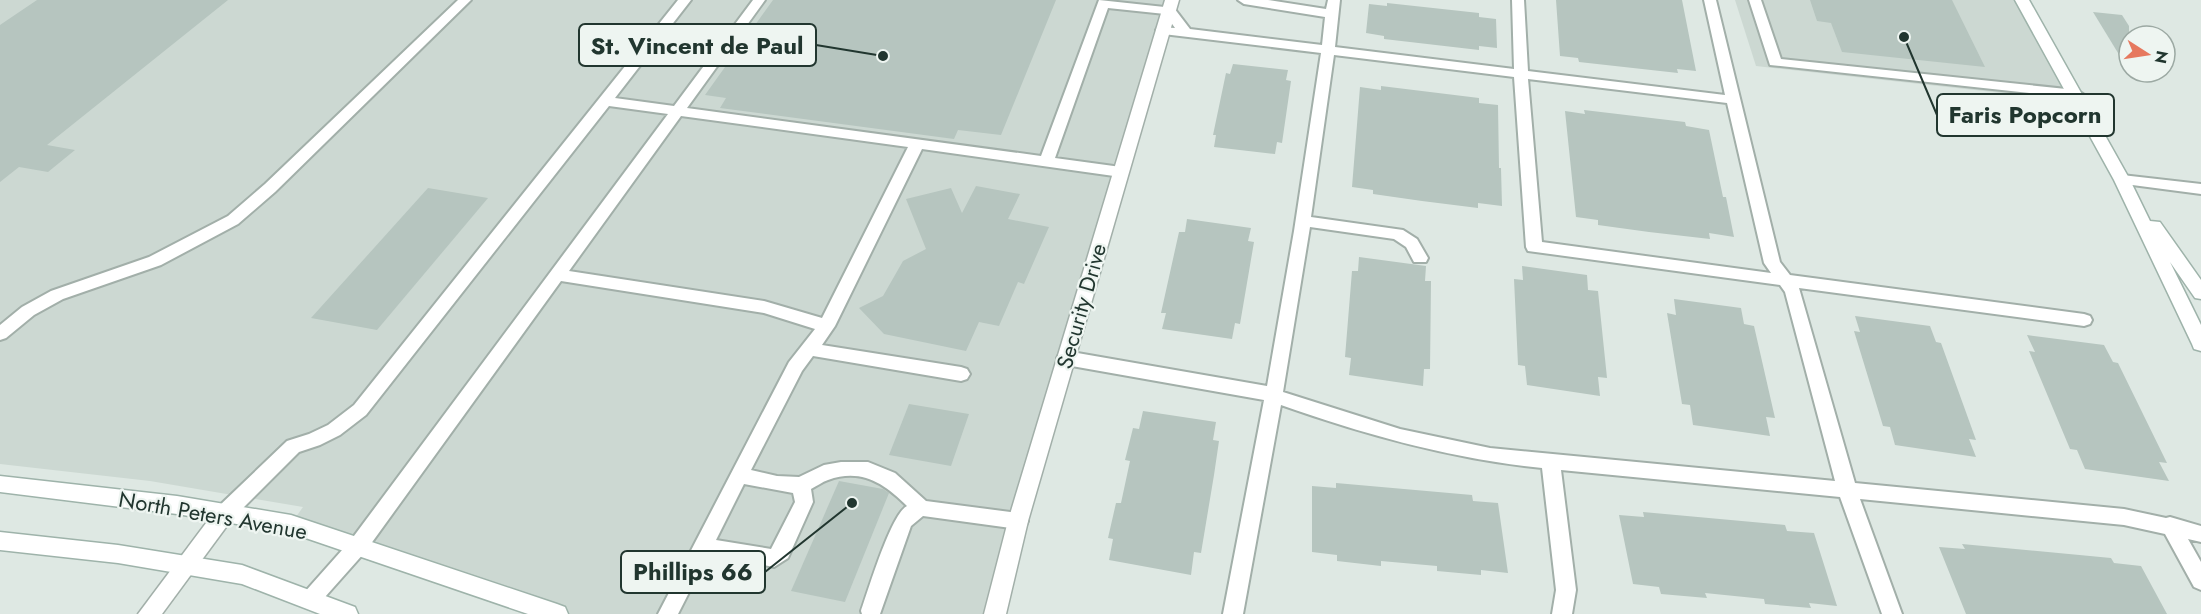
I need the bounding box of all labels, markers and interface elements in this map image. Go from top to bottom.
callout: St. Vincent de Paul [579,24,816,66]
north arrow [2117,24,2177,84]
text: St. Vincent de Paul [590,28,804,63]
text: N [2149,48,2174,66]
callout: Faris Popcorn [1937,94,2114,136]
text: Faris Popcorn [1949,97,2102,132]
street label: Security Drive [1048,239,1114,373]
street label: North Peters Avenue [116,483,310,547]
callout: Phillips 66 [621,551,765,593]
text: Phillips 66 [633,554,753,589]

